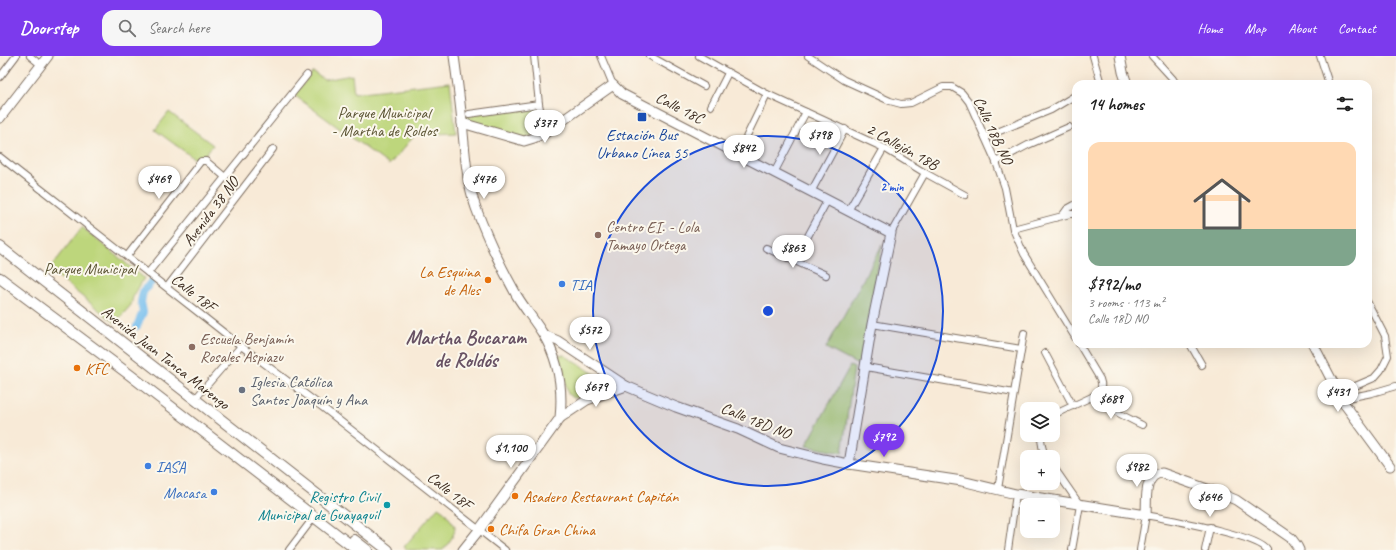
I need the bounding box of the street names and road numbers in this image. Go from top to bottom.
street label: Calle 18C [652,87,708,129]
street label: Calle 18B NO [969,93,1018,169]
street label: 2 Callejón 18B [863,119,943,176]
street label: Avenida 38 NO [178,172,244,250]
street label: Calle 18F [167,269,222,319]
street label: Avenida Juan Tanca Marengo [97,302,234,415]
street label: Calle 18D NO [718,398,795,445]
street label: Calle 18F [423,467,478,517]

